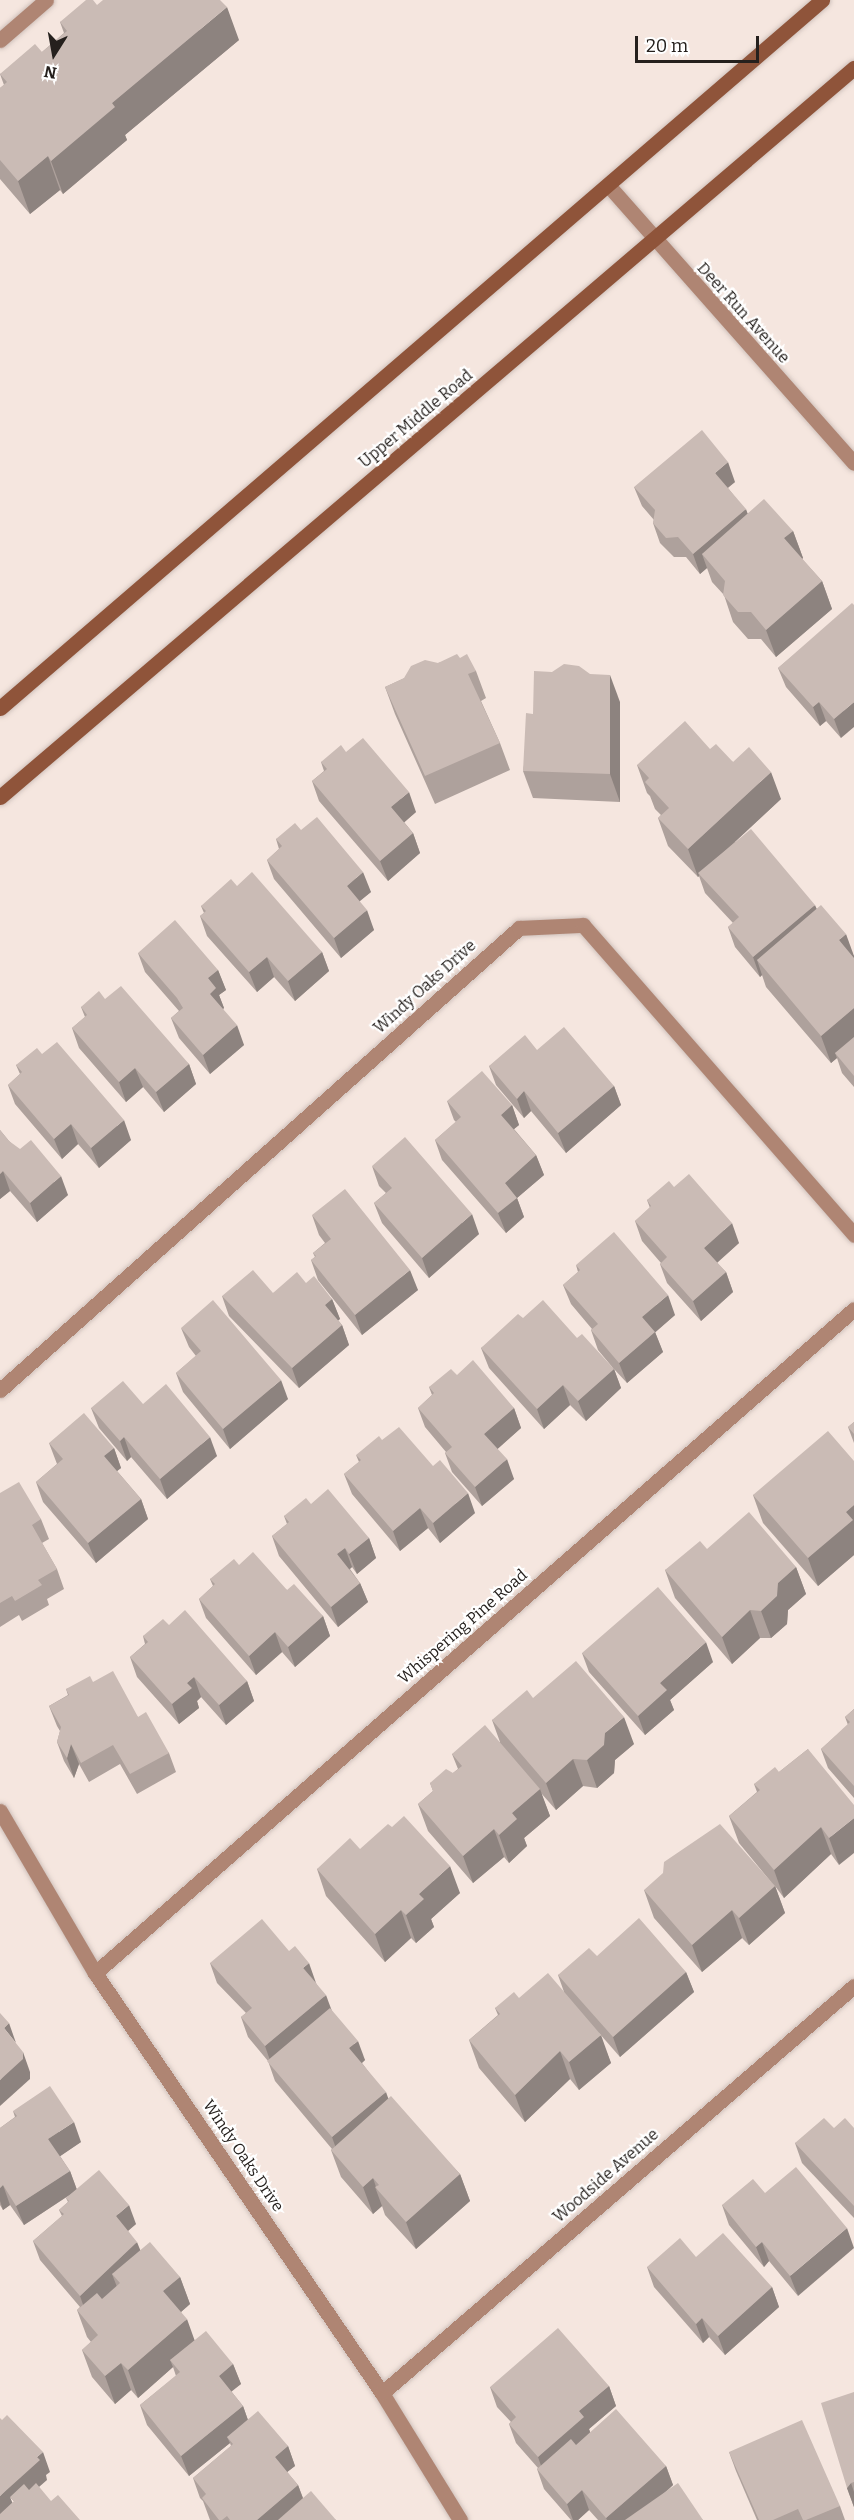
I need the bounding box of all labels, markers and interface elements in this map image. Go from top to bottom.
north arrow [24,24,84,84]
scale bar [638,24,762,62]
text: 20 m [646,35,688,57]
text: N [43,62,58,83]
street label: Deer Run Avenue [693,259,793,367]
street label: Upper Middle Road [355,366,477,472]
street label: Windy Oaks Drive [370,936,480,1038]
street label: Whispering Pine Road [395,1566,531,1688]
street label: Windy Oaks Drive [199,2096,287,2216]
street label: Woodside Avenue [549,2125,663,2227]

